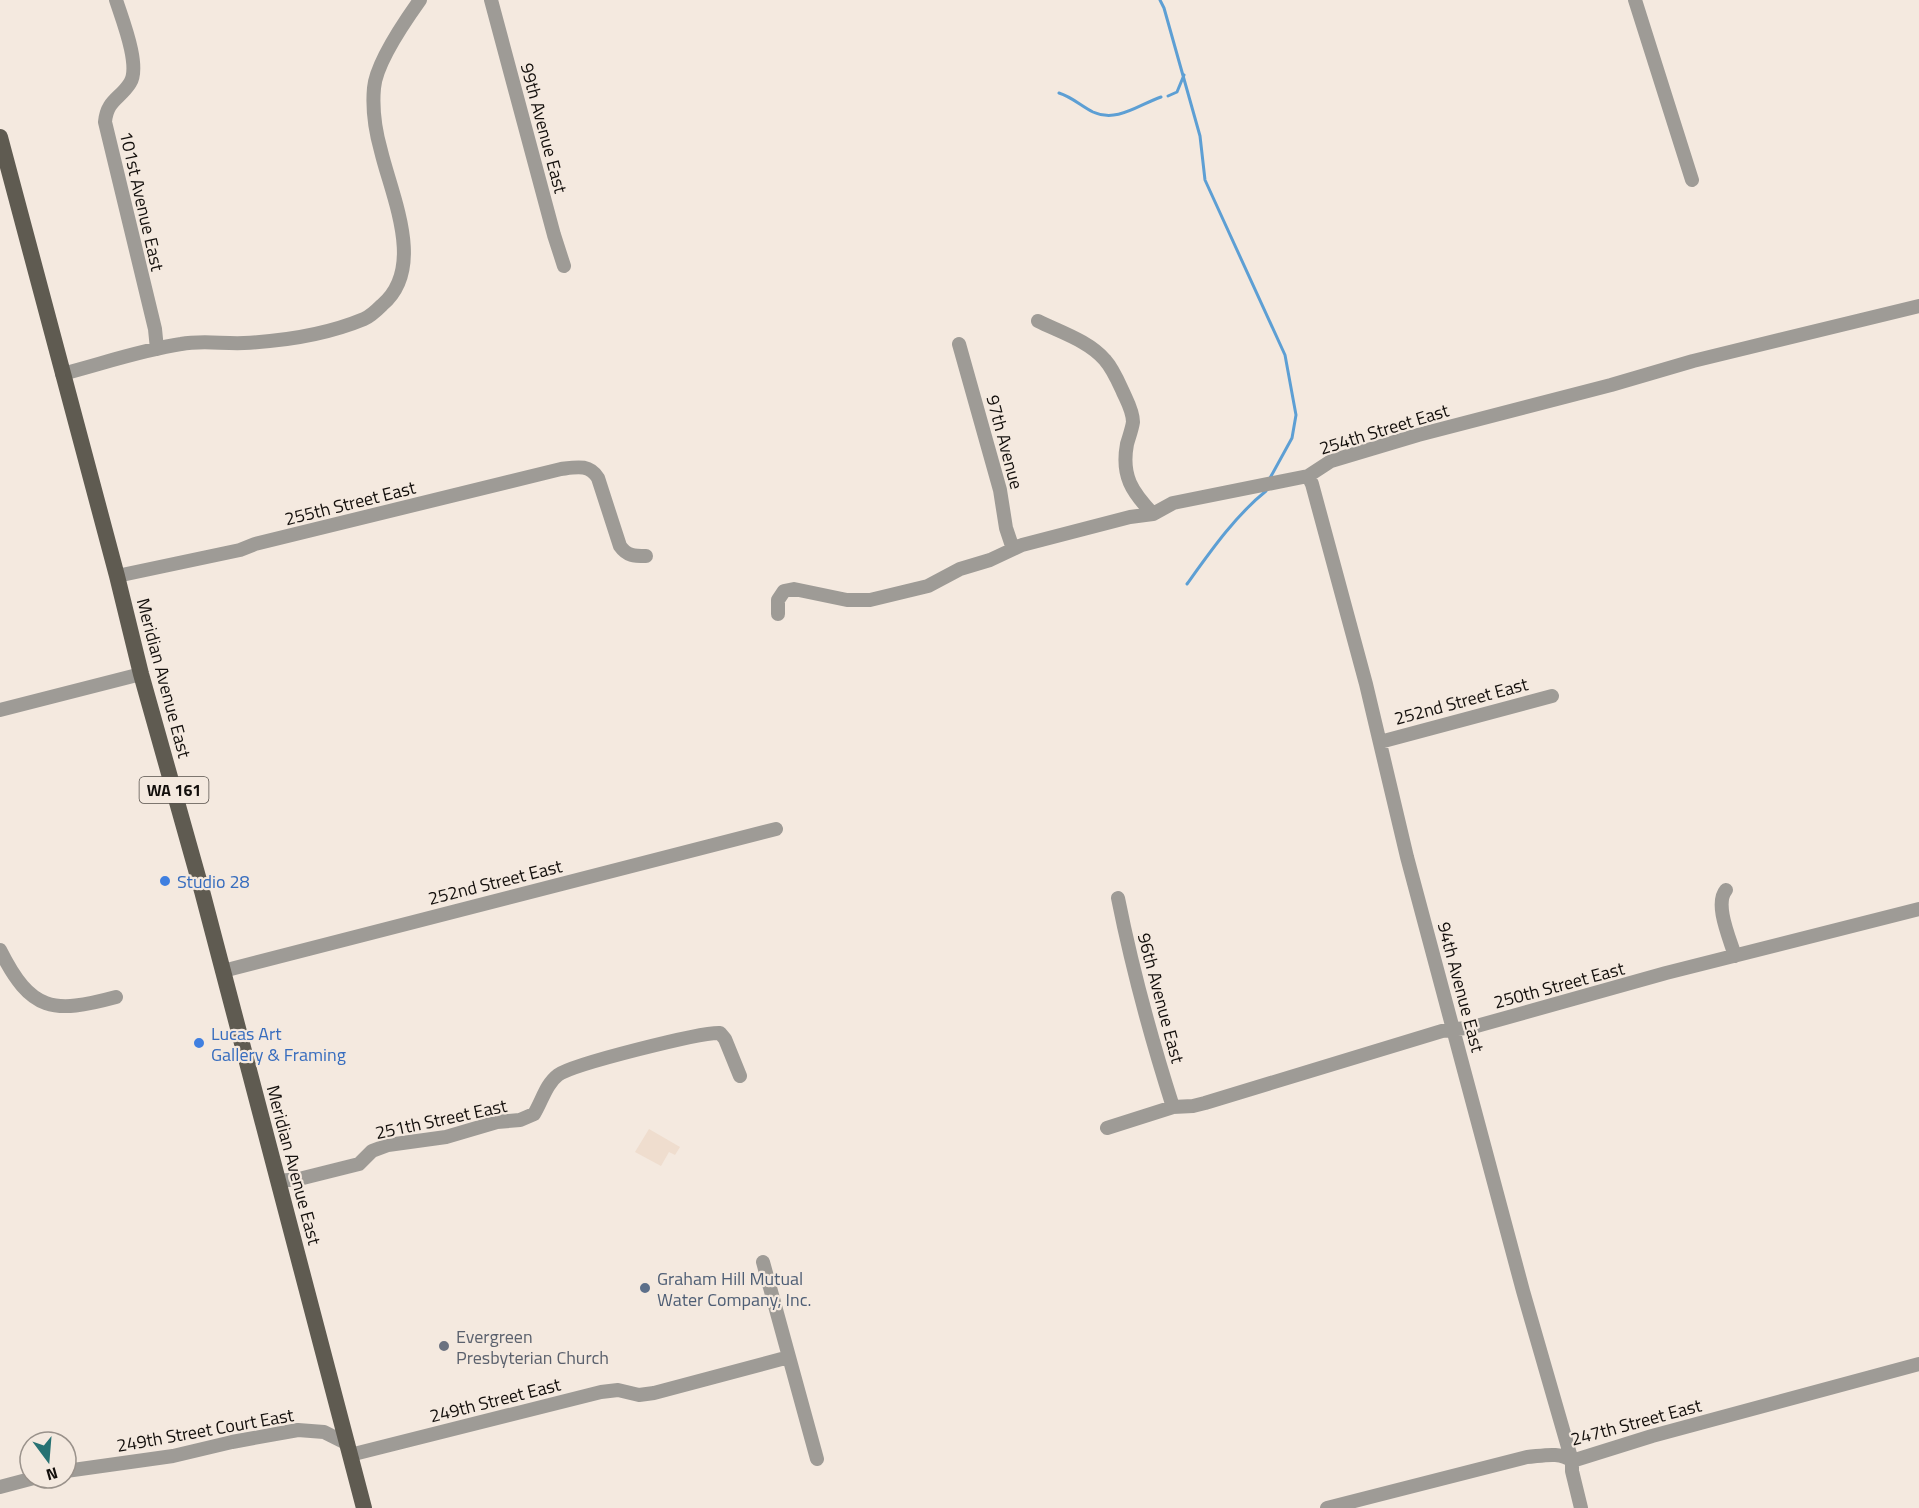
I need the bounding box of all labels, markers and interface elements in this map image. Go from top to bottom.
street label: 99th Avenue East [514,60,575,197]
street label: 101st Avenue East [113,128,171,274]
street label: 97th Avenue [979,392,1031,492]
street label: 254th Street East [1316,396,1453,462]
street label: 255th Street East [282,474,419,532]
street label: Meridian Avenue East [130,595,198,762]
street label: 252nd Street East [1391,670,1532,732]
road number: WA 161 [140,777,208,803]
street label: 252nd Street East [425,852,566,912]
place label: Studio 28 [177,868,250,895]
marker: Studio 28 [158,874,172,888]
street label: 94th Avenue East [1431,919,1492,1056]
street label: 96th Avenue East [1131,930,1192,1067]
street label: 250th Street East [1491,954,1628,1015]
place label: Lucas Art Gallery & Framing [211,1020,346,1068]
marker: Lucas Art Gallery & Framing [192,1036,206,1050]
street label: Meridian Avenue East [260,1082,328,1249]
street label: 251th Street East [373,1092,510,1146]
place label: Graham Hill Mutual Water Company, Inc. [657,1265,811,1313]
marker: Graham Hill Mutual Water Company, Inc. [638,1281,652,1295]
place label: Evergreen Presbyterian Church [456,1323,609,1371]
marker: Evergreen Presbyterian Church [437,1339,451,1353]
street label: 249th Street East [427,1371,564,1429]
street label: 247th Street East [1568,1391,1705,1452]
street label: 249th Street Court East [114,1401,296,1459]
north arrow [18,1430,78,1490]
text: N [43,1461,61,1487]

